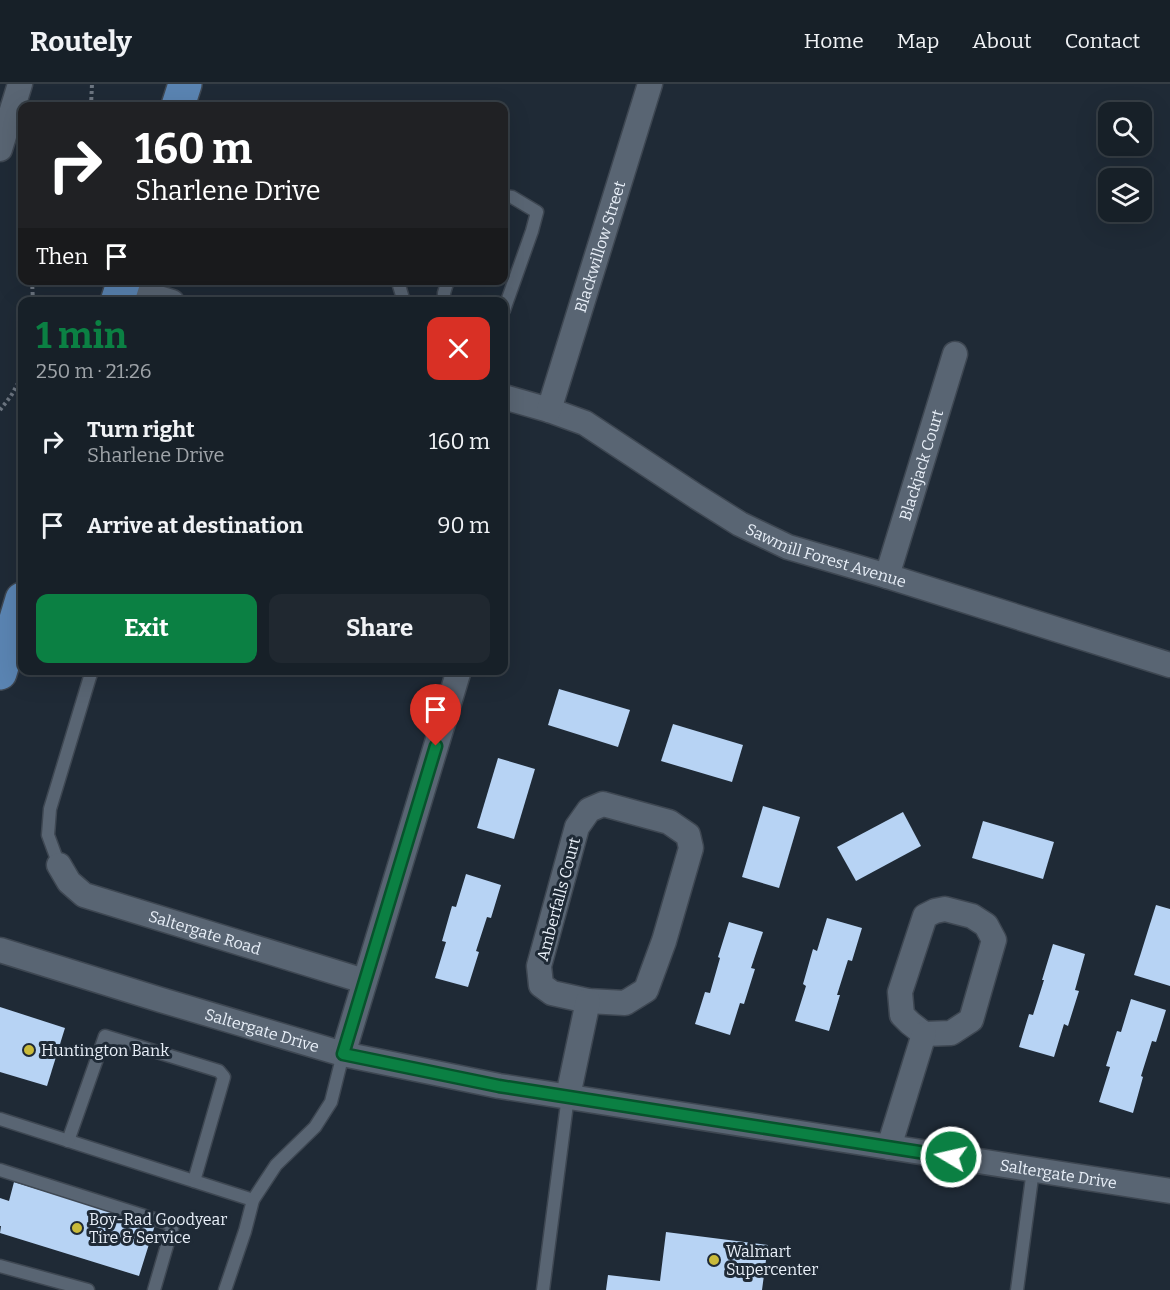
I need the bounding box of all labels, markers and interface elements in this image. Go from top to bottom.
text: Routely [30,25,132,58]
text: Home [804,28,864,54]
text: Map [897,28,939,54]
text: About [972,28,1032,54]
text: Contact [1065,28,1140,54]
map controls [1098,102,1152,222]
button: search [1098,102,1152,156]
text: 160 m [135,124,252,174]
icon: right [36,126,114,204]
button: layers [1098,168,1152,222]
text: Sharlene Drive [135,175,321,207]
street label: Blackwillow Street [571,178,629,315]
icon: arrive [100,240,133,273]
text: Then [36,243,88,270]
text: 1 min [36,314,127,358]
button: close [427,317,490,380]
text: 250 m · 21:26 [36,359,152,383]
street label: Blackjack Court [896,407,947,523]
text: Turn right [87,416,195,443]
icon: right [36,425,69,458]
text: 160 m [429,428,490,455]
text: Sharlene Drive [87,443,224,467]
icon: arrive [36,509,69,542]
text: Arrive at destination [87,512,303,539]
text: 90 m [438,512,490,539]
street label: Sawmill Forest Avenue [742,519,909,591]
button: Exit [36,594,257,663]
button: Share [269,594,490,663]
pin [410,684,461,746]
icon: arrive [419,693,452,726]
street label: Amberfalls Court [533,835,584,963]
street label: Saltergate Road [146,906,264,959]
street label: Saltergate Drive [203,1005,321,1056]
place label: Huntington Bank [41,1041,169,1060]
marker: Huntington Bank [22,1043,36,1057]
position arrow [919,1125,983,1189]
street label: Saltergate Drive [999,1156,1118,1193]
place label: Boy-Rad Goodyear Tire & Service [89,1210,227,1247]
marker: Boy-Rad Goodyear Tire & Service [70,1221,84,1235]
place label: Walmart Supercenter [726,1242,818,1279]
marker: Walmart Supercenter [707,1253,721,1267]

